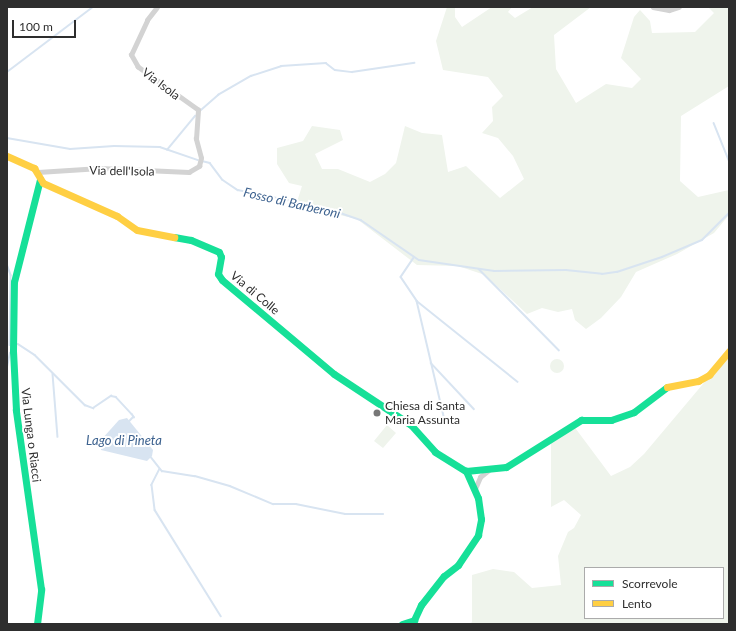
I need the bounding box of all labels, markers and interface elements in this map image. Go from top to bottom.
scale bar [14,12,78,38]
text: 100 m [19,19,53,34]
street label: Via Isola [139,65,183,103]
street label: Via dell'Isola [89,163,155,179]
water label: Fosso di Barberoni [242,184,342,222]
street label: Via di Colle [228,268,282,318]
street label: Via Lunga o Riacci [18,387,44,483]
place label: Chiesa di Santa Maria Assunta [385,399,465,427]
marker: Chiesa di Santa Maria Assunta [372,408,382,418]
water label: Lago di Pineta [86,432,162,448]
legend [584,567,724,619]
text: Scorrevole [622,576,678,591]
text: Lento [622,596,652,611]

